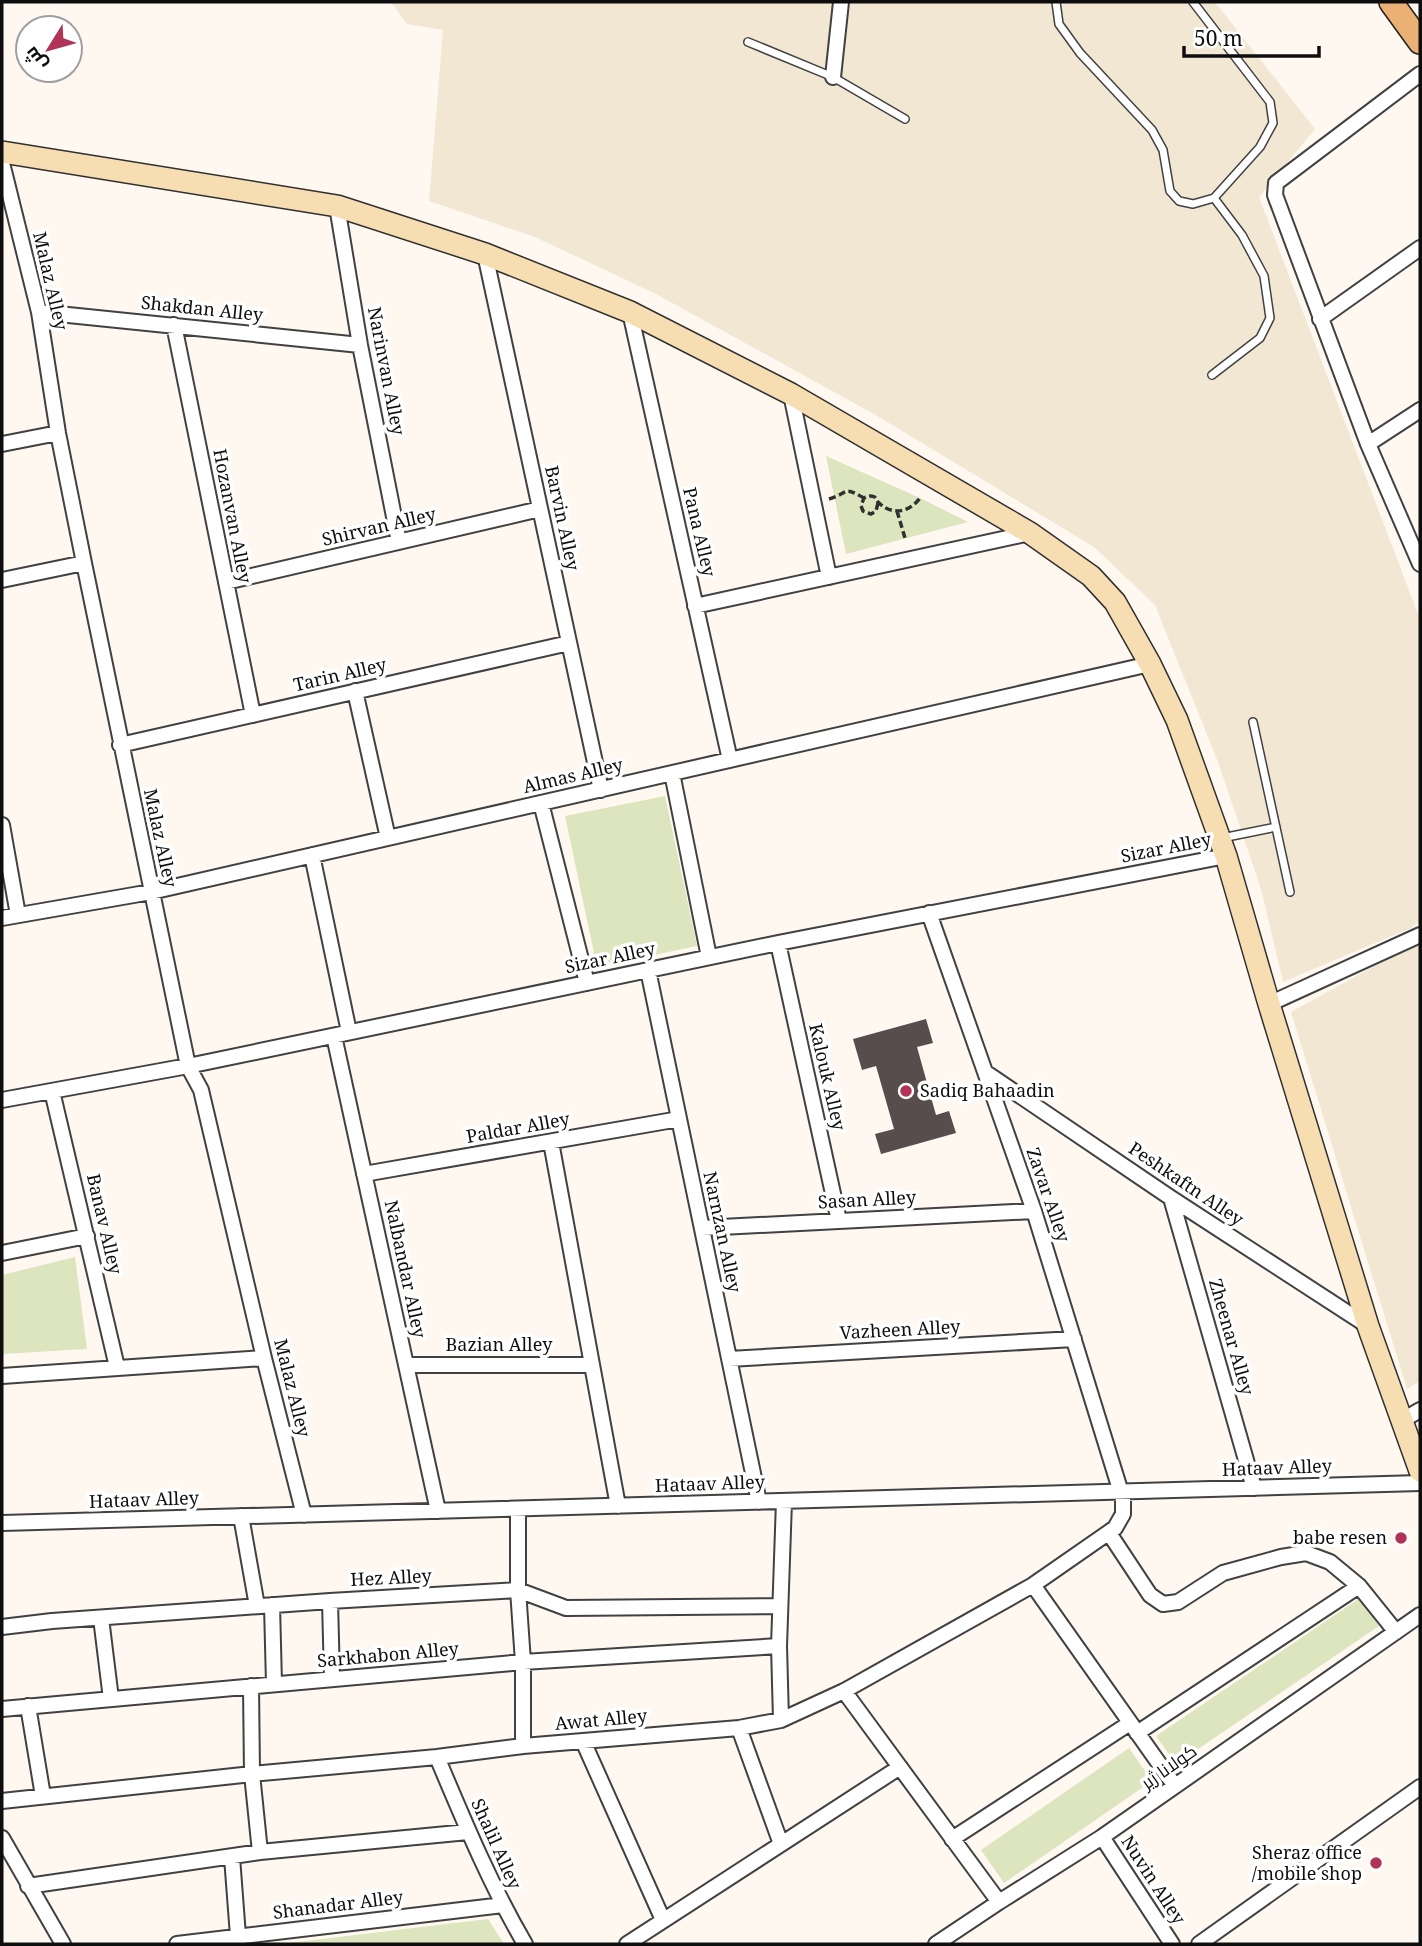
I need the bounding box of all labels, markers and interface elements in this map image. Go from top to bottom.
north arrow [14,14,84,84]
scale bar [1184,14,1319,58]
text: 50 m [1194,24,1243,52]
text: ش [18,42,53,77]
street label: Malaz Alley [28,229,74,333]
street label: Shakdan Alley [140,290,265,326]
street label: Narinvan Alley [363,305,411,438]
street label: Hozanvan Alley [208,447,258,586]
street label: Barvin Alley [540,463,586,573]
street label: Pana Alley [678,485,722,580]
street label: Shirvan Alley [320,501,439,551]
street label: Tarin Alley [291,651,389,696]
street label: Almas Alley [520,752,626,798]
street label: Malaz Alley [139,786,183,890]
street label: Sizar Alley [1119,826,1214,868]
street label: Sizar Alley [562,936,658,978]
street label: Kalouk Alley [804,1021,852,1133]
place label: Sadiq Bahaadin [920,1078,1055,1102]
marker: Sadiq Bahaadin [898,1083,914,1099]
street label: Paldar Alley [464,1106,572,1148]
street label: Peshkaftn Alley [1124,1136,1249,1231]
street label: Zavar Alley [1022,1144,1077,1246]
street label: Narnzan Alley [698,1169,748,1295]
street label: Banav Alley [82,1171,128,1277]
street label: Sasan Alley [817,1184,917,1214]
street label: Nalbandar Alley [380,1198,432,1341]
street label: Zheenar Alley [1204,1276,1260,1398]
street label: Vazheen Alley [839,1314,962,1344]
street label: Bazian Alley [446,1332,553,1356]
street label: Malaz Alley [269,1336,317,1440]
street label: Hataav Alley [1222,1453,1333,1481]
street label: Hataav Alley [655,1469,766,1497]
street label: Hataav Alley [89,1485,200,1513]
place label: babe resen [1293,1525,1387,1549]
marker: babe resen [1393,1530,1409,1546]
street label: Hez Alley [350,1563,433,1591]
street label: Sarkhabon Alley [316,1636,460,1672]
street label: Awat Alley [554,1703,649,1735]
street label: کولانا ژیر [1135,1738,1201,1795]
street label: Shalil Alley [466,1795,528,1893]
street label: Nuvin Alley [1116,1830,1192,1929]
place label: Sheraz office /mobile shop [1252,1840,1362,1885]
marker: Sheraz office /mobile shop [1368,1855,1384,1871]
street label: Shanadar Alley [271,1884,405,1924]

